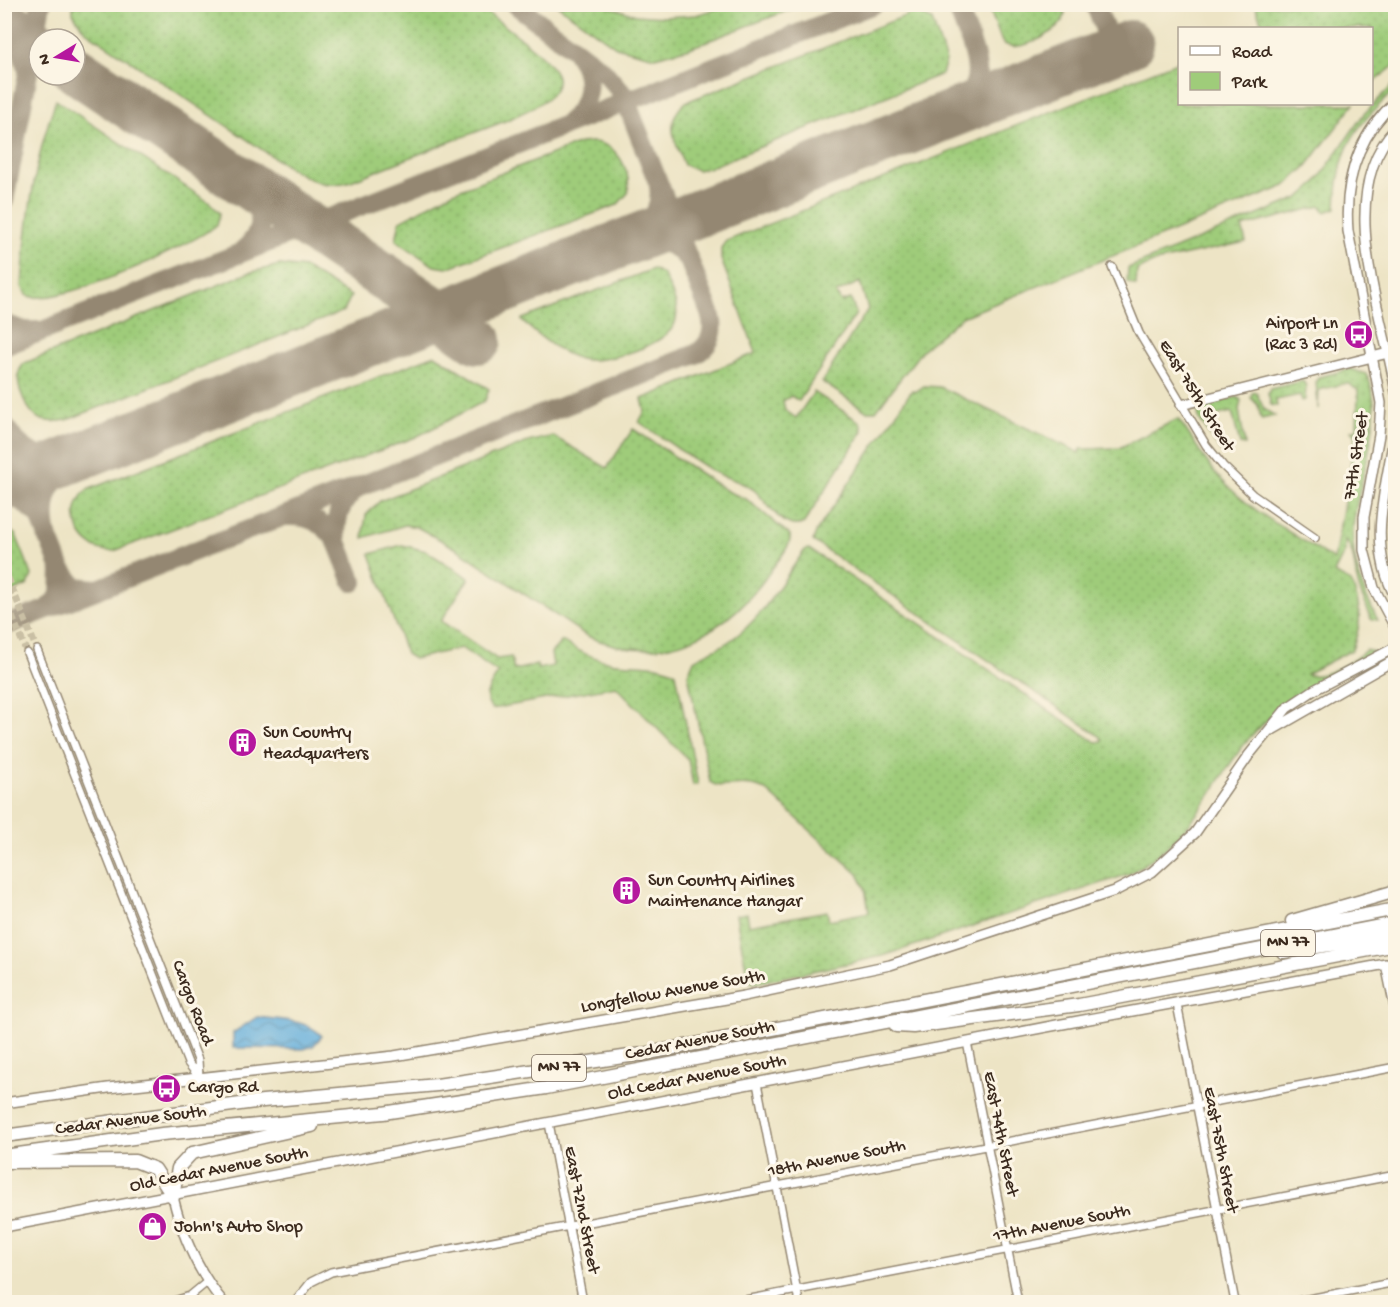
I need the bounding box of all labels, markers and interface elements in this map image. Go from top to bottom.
north arrow [27,27,87,87]
legend [1178,27,1373,105]
text: Road [1232,43,1273,64]
text: N [35,52,56,66]
text: Park [1231,73,1268,94]
place label: Airport Ln (Rac 3 Rd) [1264,314,1338,356]
bus stop icon: Airport Ln (Rac 3 Rd) [1343,318,1375,350]
street label: East 75th Street [1153,336,1240,457]
street label: 77th Street [1340,409,1375,502]
place label: Sun Country Headquarters [263,723,370,765]
building icon: Sun Country Headquarters [226,727,258,759]
place label: Sun Country Airlines Maintenance Hangar [648,871,803,913]
building icon: Sun Country Airlines Maintenance Hangar [611,875,643,907]
road number: MN 77 [1261,930,1315,956]
street label: Cargo Road [166,958,218,1050]
street label: Longfellow Avenue South [579,965,767,1019]
street label: Cedar Avenue South [624,1016,777,1066]
street label: Old Cedar Avenue South [606,1050,788,1106]
road number: MN 77 [532,1055,586,1081]
street label: East 74th Street [978,1070,1023,1200]
bus stop icon: Cargo Rd [151,1072,183,1104]
place label: Cargo Rd [188,1078,259,1099]
street label: East 75th Street [1198,1085,1243,1216]
street label: Cedar Avenue South [54,1101,208,1141]
street label: 18th Avenue South [765,1135,908,1183]
street label: Old Cedar Avenue South [128,1142,310,1198]
street label: East 72nd Street [558,1145,604,1277]
street label: 17th Avenue South [991,1200,1133,1248]
shop icon: John's Auto Shop [137,1211,169,1243]
place label: John's Auto Shop [174,1217,303,1238]

